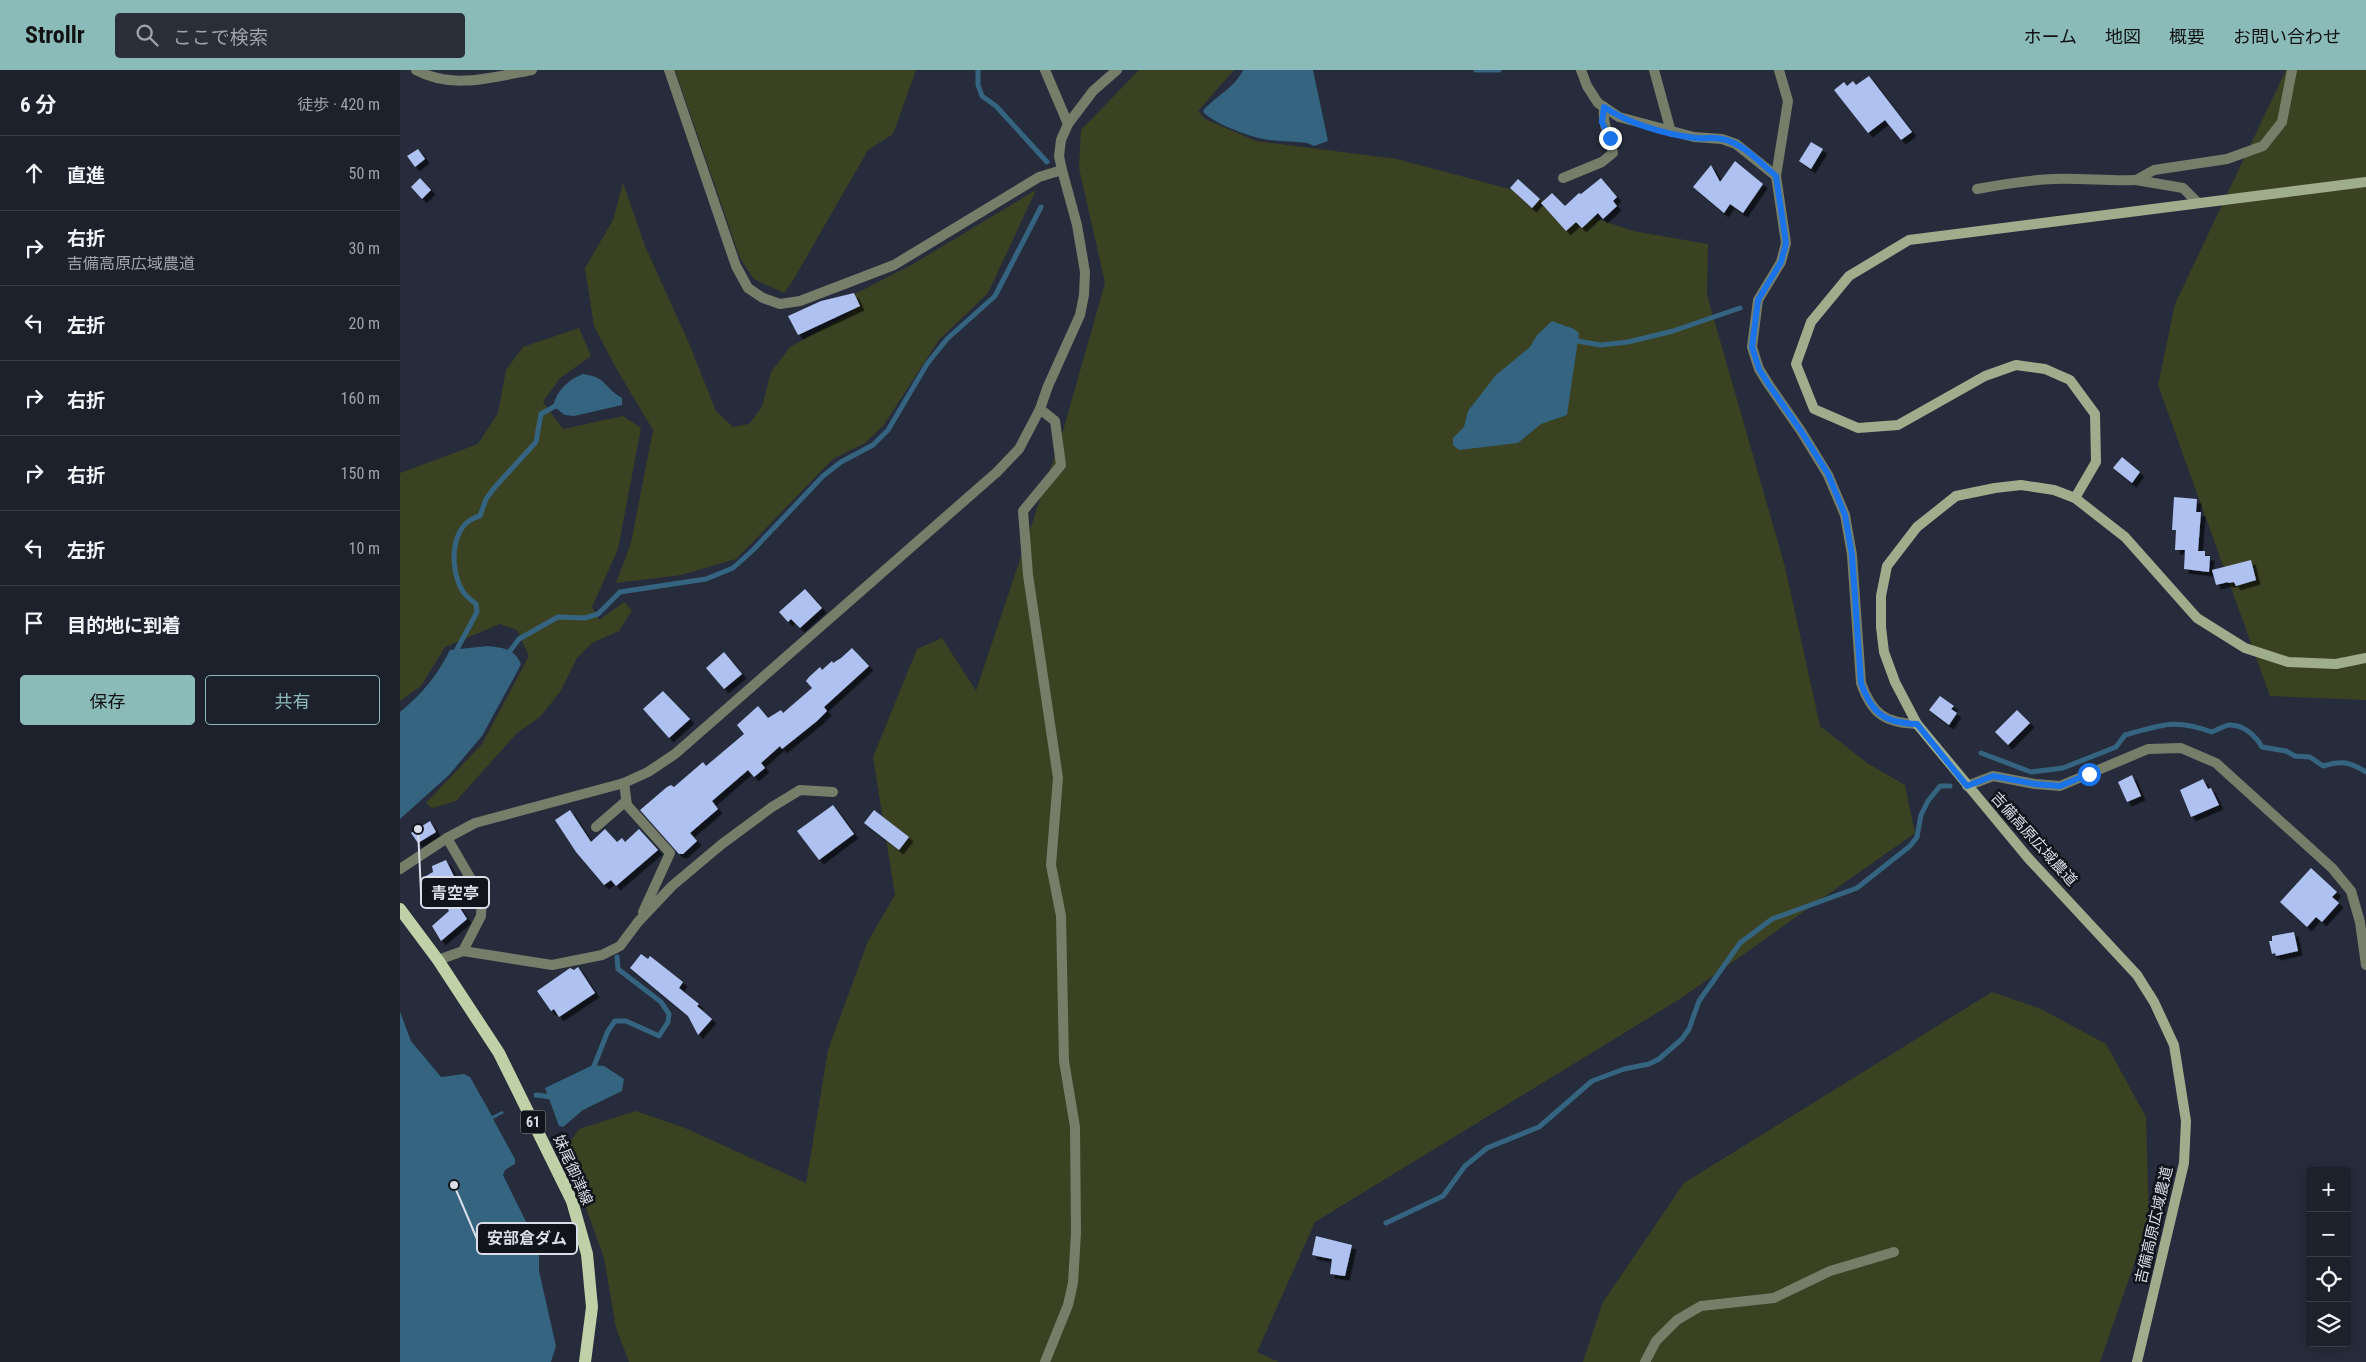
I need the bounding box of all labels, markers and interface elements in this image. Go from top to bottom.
search box [115,13,465,58]
text: Strollr [25,21,85,49]
icon: search [133,21,161,49]
text: ここで検索 [173,26,268,49]
text: ホーム [2024,26,2077,47]
text: 地図 [2105,26,2141,47]
text: 概要 [2169,26,2205,47]
text: お問い合わせ [2233,26,2341,47]
text: 6 分 [20,93,56,117]
text: 徒歩 · 420 m [297,95,380,114]
route end [1599,127,1622,150]
icon: ahead [20,159,48,187]
text: 直進 [67,164,105,187]
text: 50 m [348,164,380,183]
text: 右折 [67,227,105,250]
icon: right [20,234,48,262]
text: 30 m [348,239,380,258]
text: 吉備高原広域農道 [67,254,195,273]
icon: left [20,309,48,337]
text: 左折 [67,314,105,337]
text: 20 m [348,314,380,333]
icon: right [20,384,48,412]
text: 右折 [67,389,105,412]
text: 160 m [341,389,380,408]
icon: right [20,459,48,487]
text: 右折 [67,464,105,487]
text: 150 m [341,464,380,483]
icon: left [20,534,48,562]
text: 左折 [67,539,105,562]
text: 10 m [348,539,380,558]
icon: arrive [20,609,48,637]
text: 目的地に到着 [67,614,181,637]
button: 保存 [20,675,195,725]
button: 共有 [205,675,380,725]
route start [2078,763,2101,786]
street label: 吉備高原広域農道 [1987,788,2081,890]
callout: 青空亭 [421,877,489,908]
text: 青空亭 [431,884,479,903]
road number: 61 [520,1110,546,1134]
street label: 妹尾御津線 [550,1132,596,1208]
street label: 吉備高原広域農道 [2132,1165,2176,1285]
map controls [2306,1167,2351,1347]
button: + [2306,1167,2351,1212]
button: − [2306,1212,2351,1257]
callout: 安部倉ダム [477,1223,577,1254]
text: 安部倉ダム [487,1229,567,1248]
button: locate [2306,1257,2351,1302]
button: layers [2306,1302,2351,1347]

